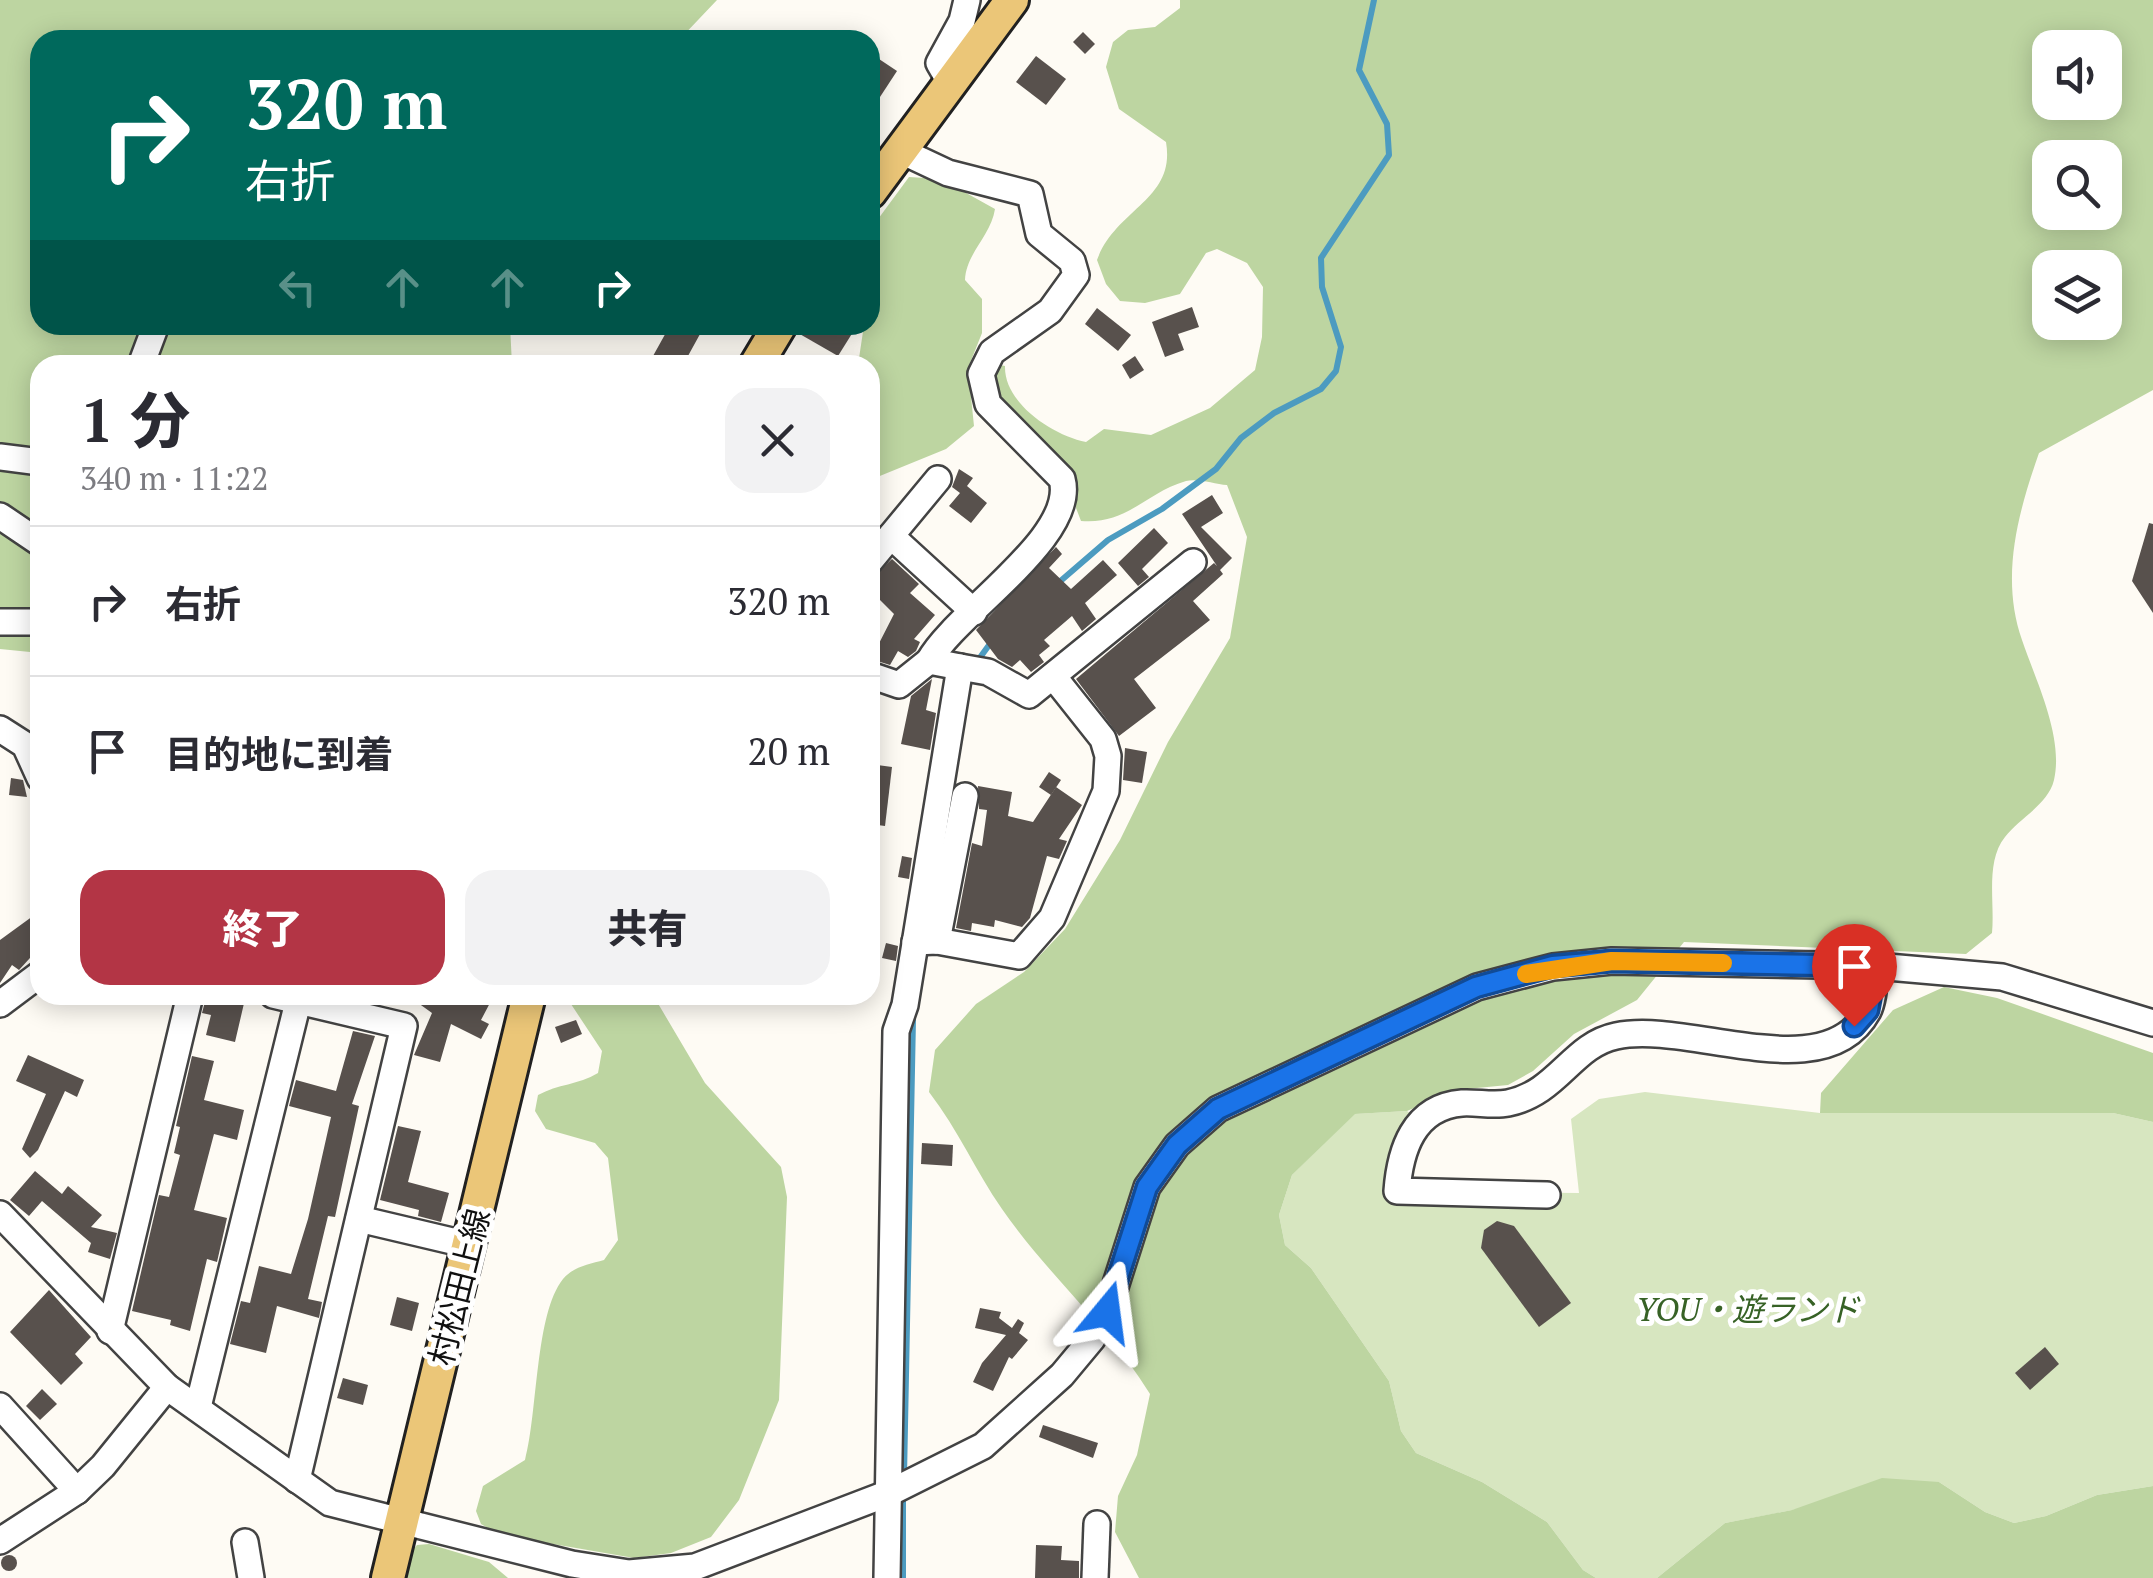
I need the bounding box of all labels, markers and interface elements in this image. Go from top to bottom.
map controls [2032,30,2122,340]
button: sound [2032,30,2122,120]
text: 320 m [245,56,447,149]
icon: right [80,70,210,200]
button: search [2032,140,2122,230]
text: 右折 [245,150,335,210]
button: layers [2032,250,2122,340]
icon: left [270,260,325,315]
icon: ahead [375,260,430,315]
icon: ahead [480,260,535,315]
icon: right [585,260,640,315]
text: 1 分 [80,380,190,459]
button: close [725,388,830,493]
text: 340 m · 11:22 [80,457,268,499]
icon: right [80,574,135,629]
text: 320 m [727,576,830,626]
text: 右折 [165,579,241,629]
icon: arrive [80,724,135,779]
text: 20 m [747,726,830,776]
text: 目的地に到着 [165,729,393,779]
button: 終了 [80,870,445,985]
button: 共有 [465,870,830,985]
pin [1812,924,1897,1027]
icon: arrive [1827,939,1882,994]
street label: 村松田上線 [419,1204,499,1370]
position arrow [1055,1260,1159,1364]
park label: YOU・遊ランド [1636,1288,1861,1330]

